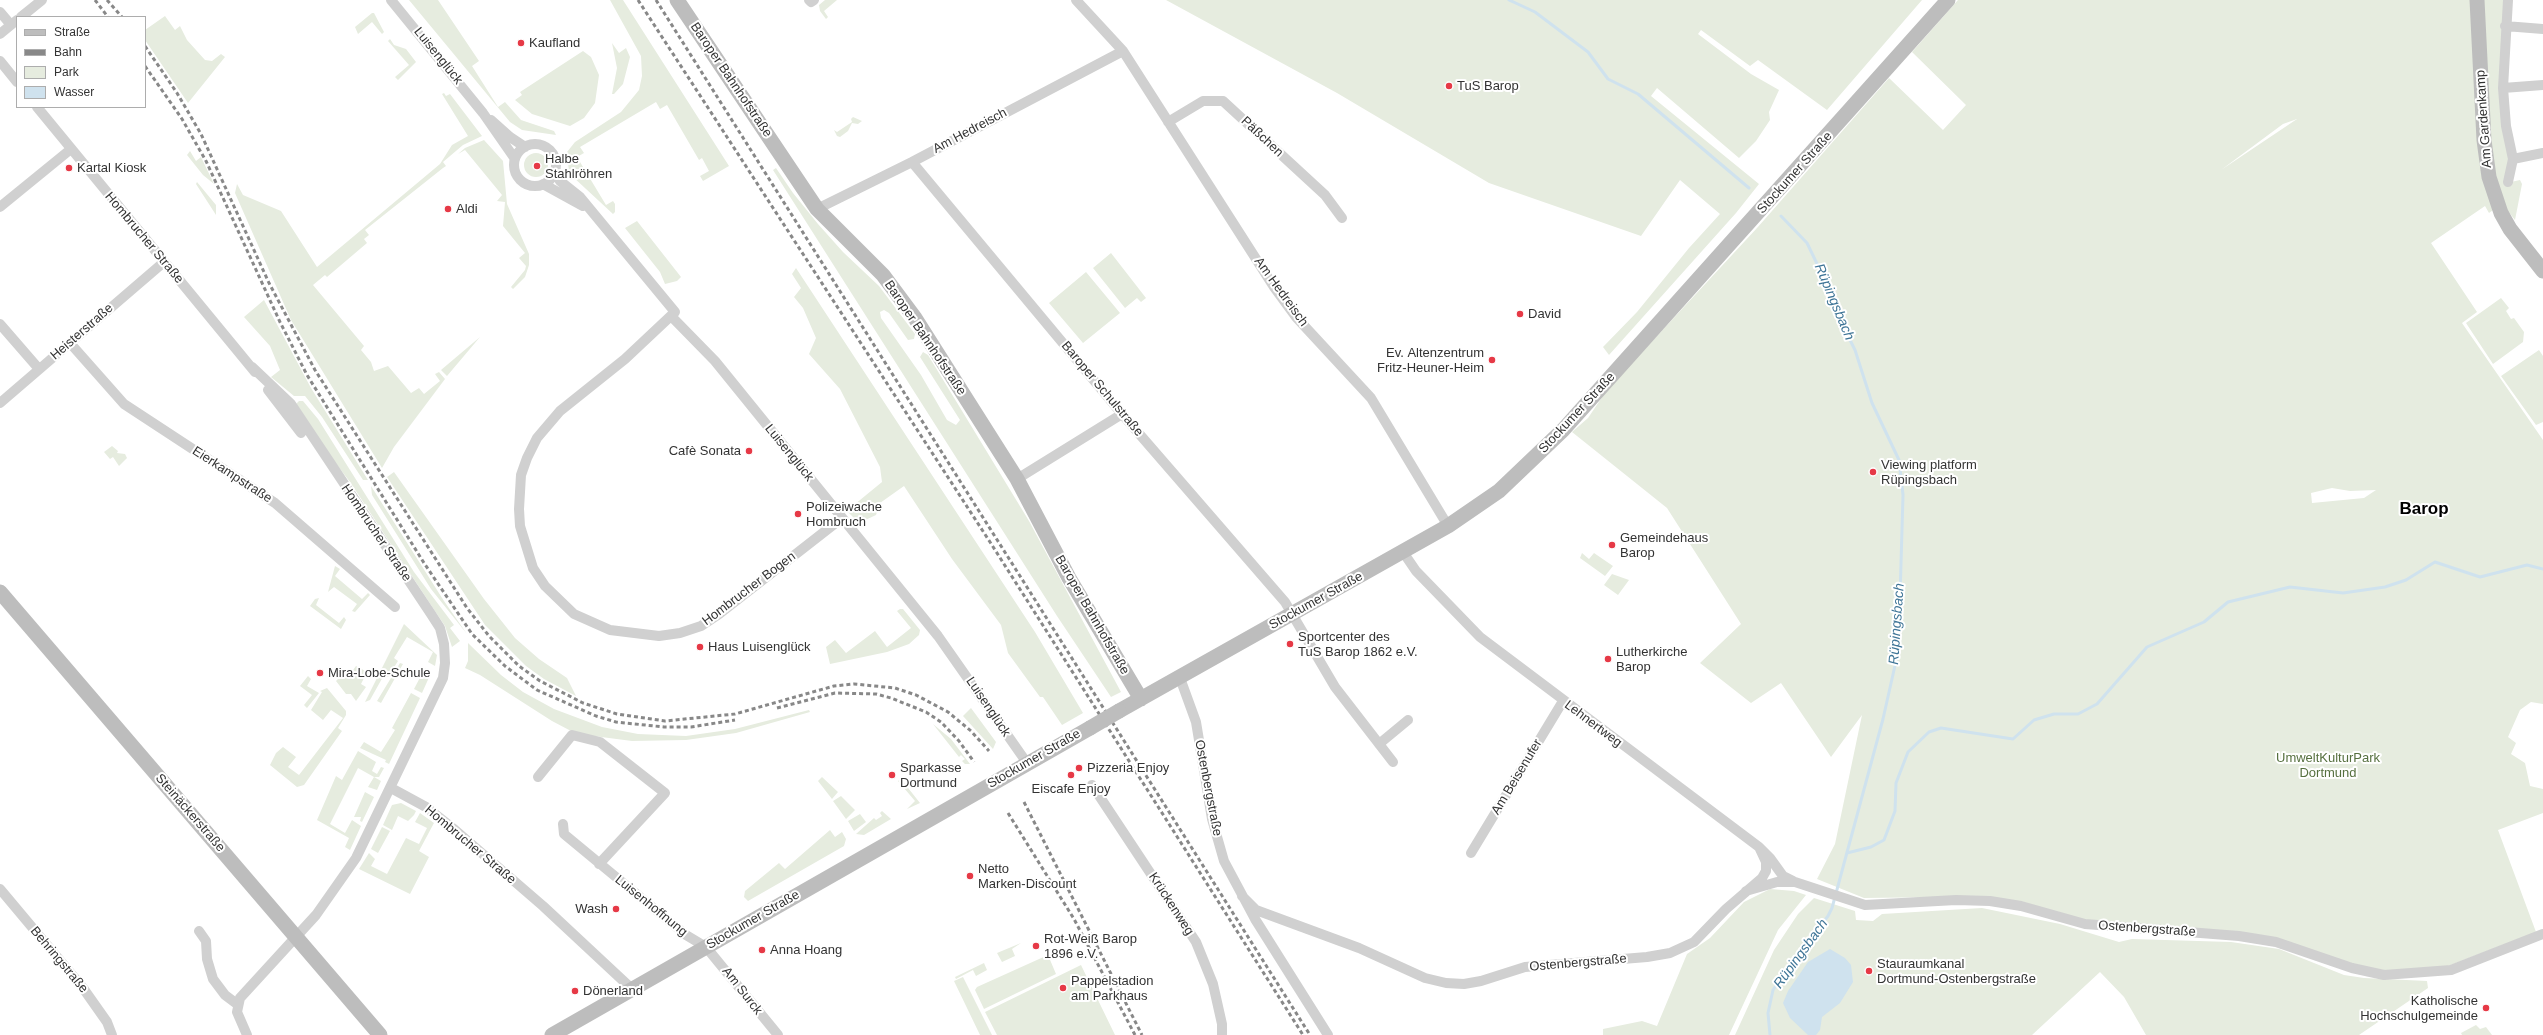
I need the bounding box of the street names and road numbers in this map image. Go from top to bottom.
street label: Baroper Bahnhofstraße [687,20,775,140]
street label: Luisenglück [410,24,466,88]
street label: Am Gardenkamp [2473,69,2495,169]
street label: Am Hedreisch [930,105,1010,157]
street label: Päßchen [1238,114,1286,160]
street label: Stockumer Straße [1754,129,1836,217]
street label: Hombrucher Straße [101,189,187,287]
street label: Am Hedreisch [1251,254,1311,330]
street label: Baroper Bahnhofstraße [881,278,969,398]
street label: Heisterstraße [47,301,117,363]
street label: Baroper Schulstraße [1058,338,1146,440]
street label: Stockumer Straße [1536,369,1618,457]
street label: Luisenglück [761,421,817,485]
street label: Eierkampstraße [189,443,275,507]
street label: Hombrucher Straße [338,481,414,585]
street label: Hombrucher Bogen [699,549,799,629]
street label: Baroper Bahnhofstraße [1051,553,1133,677]
street label: Stockumer Straße [1266,569,1366,633]
street label: Luisenglück [962,674,1014,740]
street label: Lehnertweg [1561,697,1625,751]
street label: Stockumer Straße [985,726,1083,792]
street label: Am Beisenufer [1488,736,1546,818]
street label: Ostenbergstraße [1191,739,1225,837]
street label: Steinäckerstraße [152,771,228,855]
street label: Hombrucher Straße [421,802,519,888]
street label: Krückenweg [1145,870,1197,938]
street label: Luisenhoffnung [612,872,690,940]
street label: Stockumer Straße [704,887,802,953]
street label: Ostenbergstraße [2098,918,2196,940]
street label: Behringstraße [27,924,91,996]
street label: Ostenbergstraße [1529,951,1627,975]
street label: Am Surck [719,964,765,1018]

